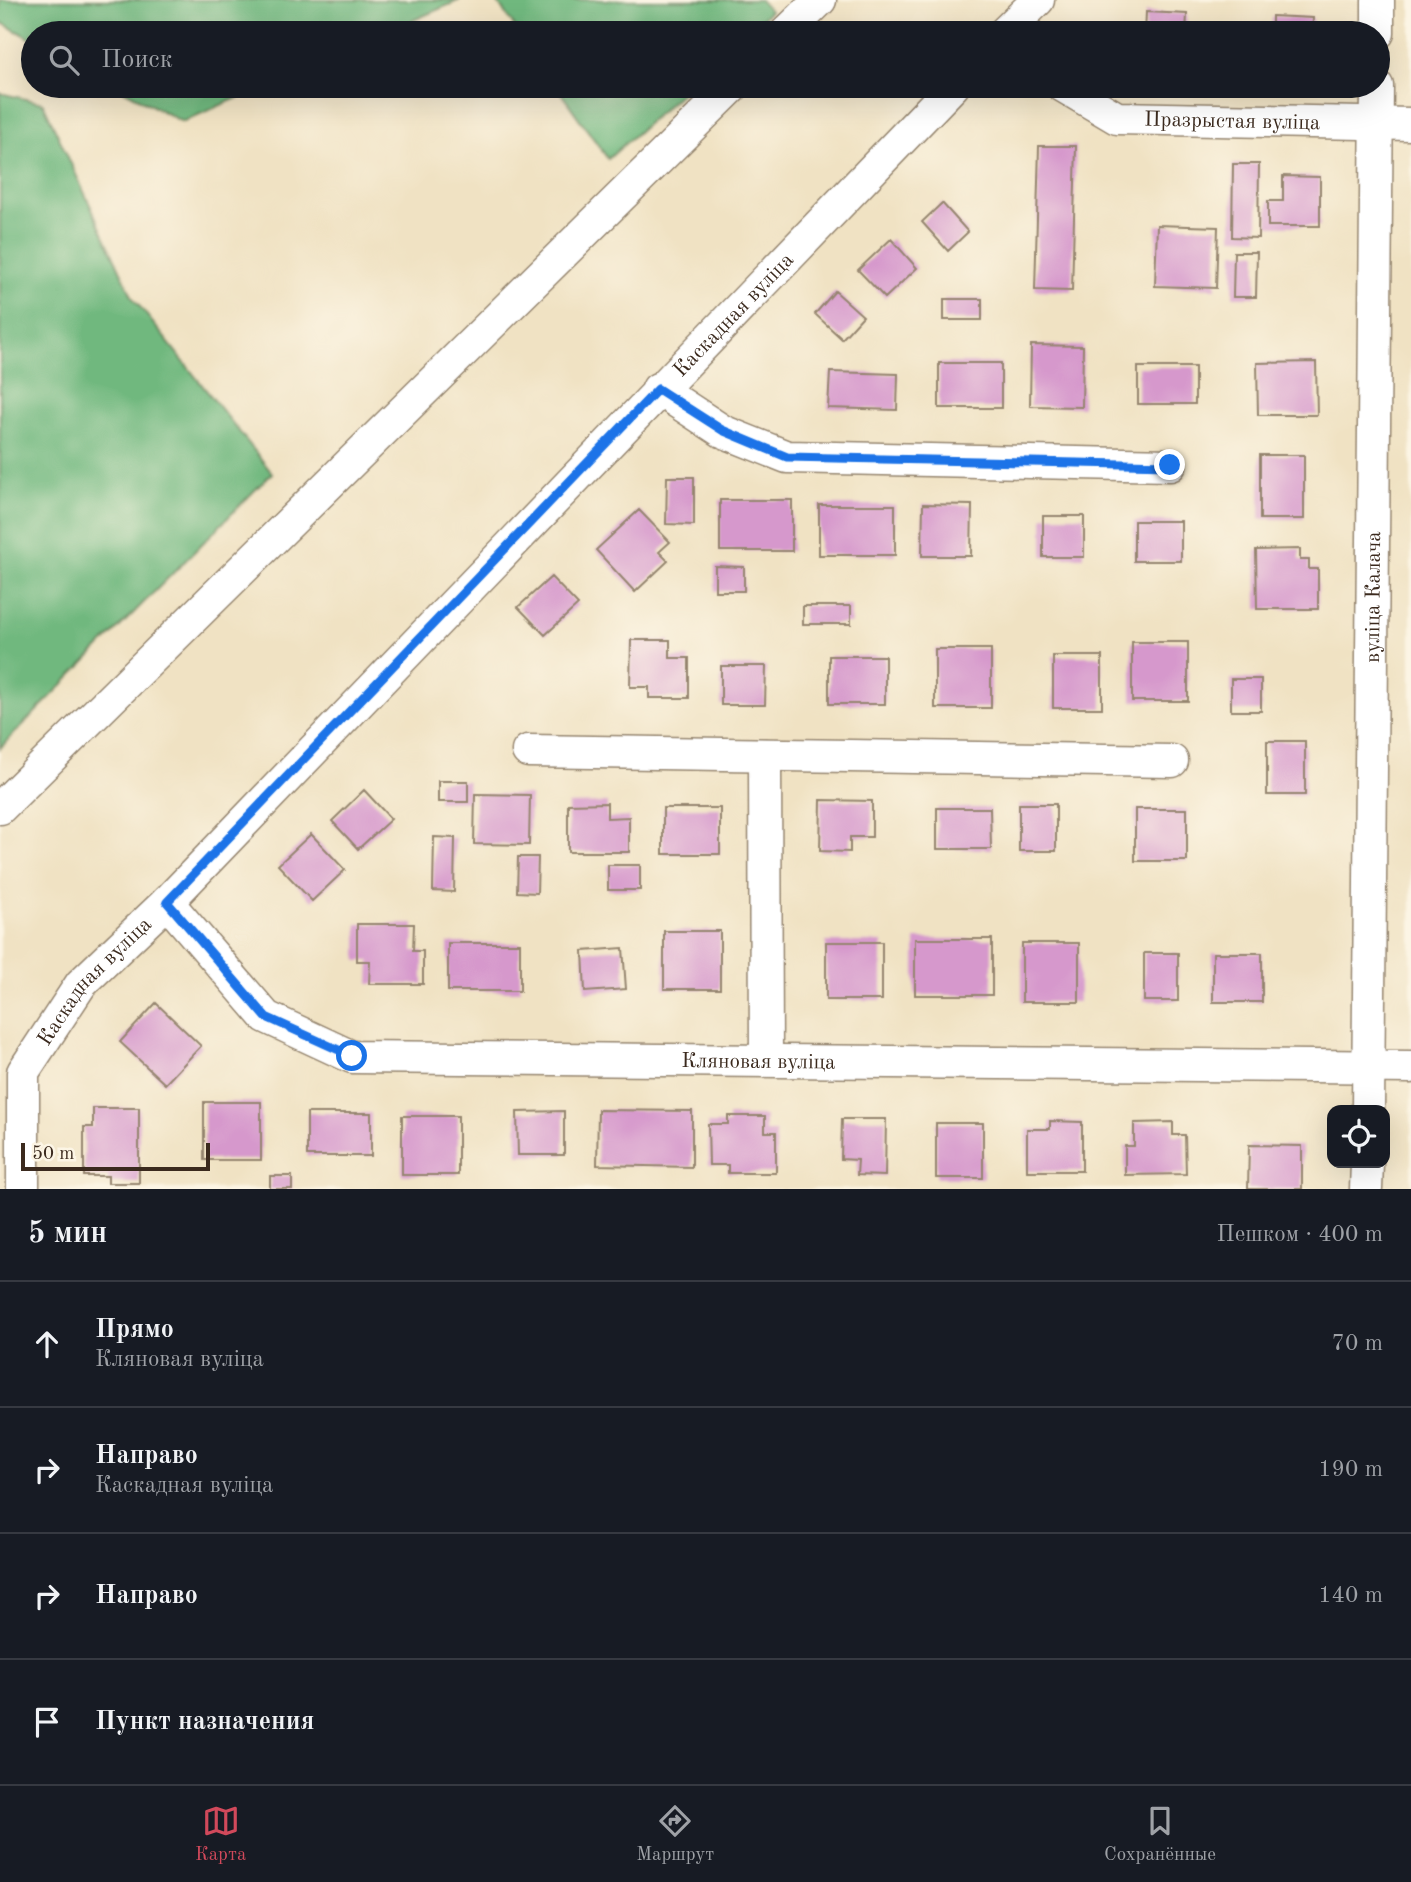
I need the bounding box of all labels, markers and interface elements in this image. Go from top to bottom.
search box [21,21,1390,98]
icon: search [45,41,83,79]
text: Поиск [101,47,173,73]
street label: Празрыстая вуліца [1144,110,1320,134]
street label: Каскадная вуліца [670,250,798,381]
route end [1154,449,1185,480]
street label: вуліца Калача [1363,531,1385,663]
street label: Каскадная вуліца [34,914,156,1050]
route start [336,1040,367,1071]
street label: Кляновая вуліца [681,1051,836,1074]
map controls [1327,1105,1390,1168]
button: locate [1327,1105,1390,1168]
scale bar [21,1140,210,1172]
text: 50 m [32,1145,74,1164]
text: 5 мин [28,1219,107,1249]
text: Пешком · 400 m [1217,1223,1383,1246]
text: Прямо [95,1317,174,1343]
icon: ahead [28,1325,66,1363]
text: 70 m [1332,1332,1383,1355]
text: Кляновая вуліца [95,1348,264,1371]
text: Направо [95,1443,198,1469]
icon: right [28,1451,66,1489]
text: 190 m [1318,1458,1383,1481]
text: Каскадная вуліца [95,1474,273,1497]
icon: right [28,1577,66,1615]
text: Направо [95,1583,198,1609]
text: 140 m [1318,1584,1383,1607]
icon: arrive [28,1703,66,1741]
text: Пункт назначения [95,1709,314,1735]
tab: Карта [195,1802,246,1867]
tab: Маршрут [636,1802,714,1867]
tab: Сохранённые [1104,1802,1216,1867]

